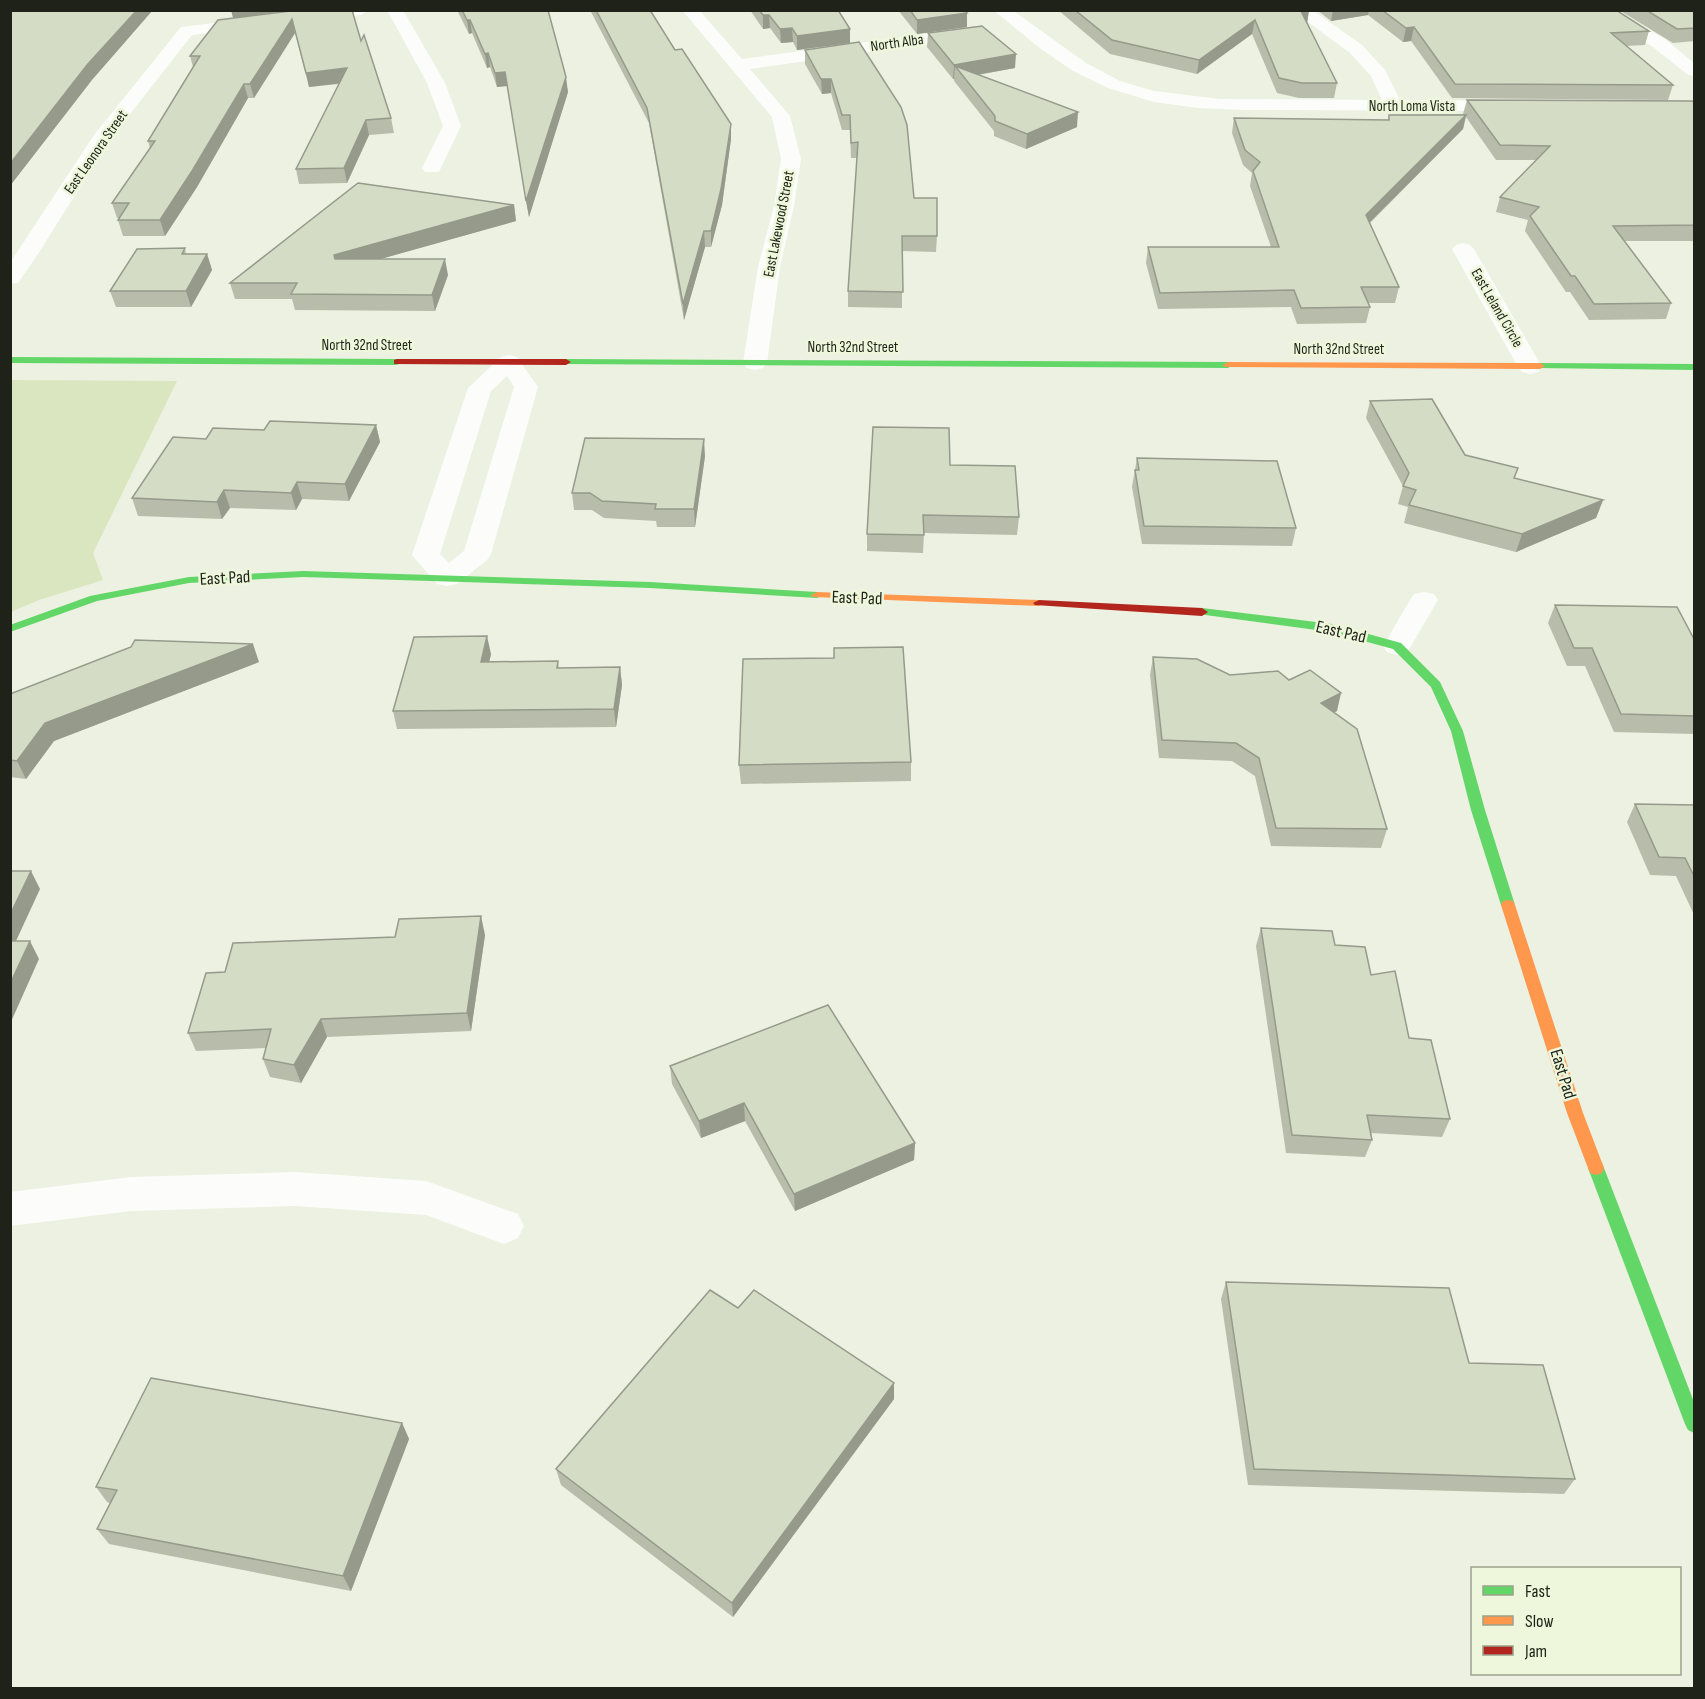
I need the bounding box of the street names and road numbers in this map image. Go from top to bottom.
street label: North Alba [869,30,925,56]
street label: North Loma Vista [1369,97,1455,116]
street label: East Leonora Street [60,106,132,198]
street label: East Lakewood Street [759,169,799,279]
street label: East Leland Circle [1467,265,1527,351]
street label: North 32nd Street [322,336,413,355]
street label: North 32nd Street [808,338,899,357]
street label: North 32nd Street [1294,340,1385,359]
street label: East Pad [199,566,251,590]
street label: East Pad [831,587,883,609]
street label: East Pad [1314,616,1368,648]
street label: East Pad [1546,1047,1580,1101]

